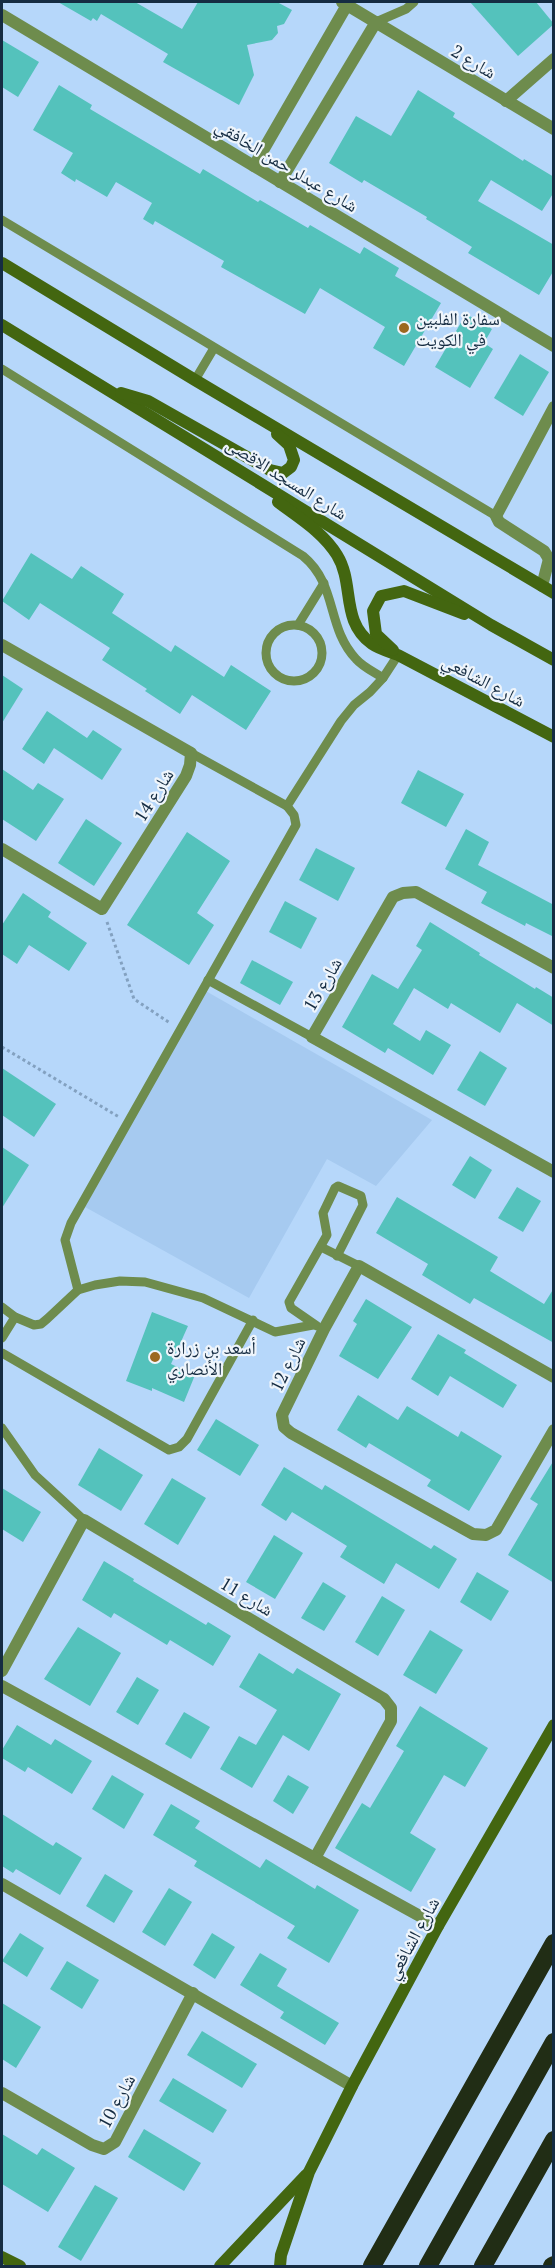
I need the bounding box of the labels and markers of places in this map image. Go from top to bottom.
place label: سفارة الفلبين في الكويت [416,306,500,355]
marker: سفارة الفلبين في الكويت [397,321,411,335]
place label: أسعد بن زرارة الأنصاري [167,1335,256,1384]
marker: أسعد بن زرارة الأنصاري [148,1350,162,1364]

